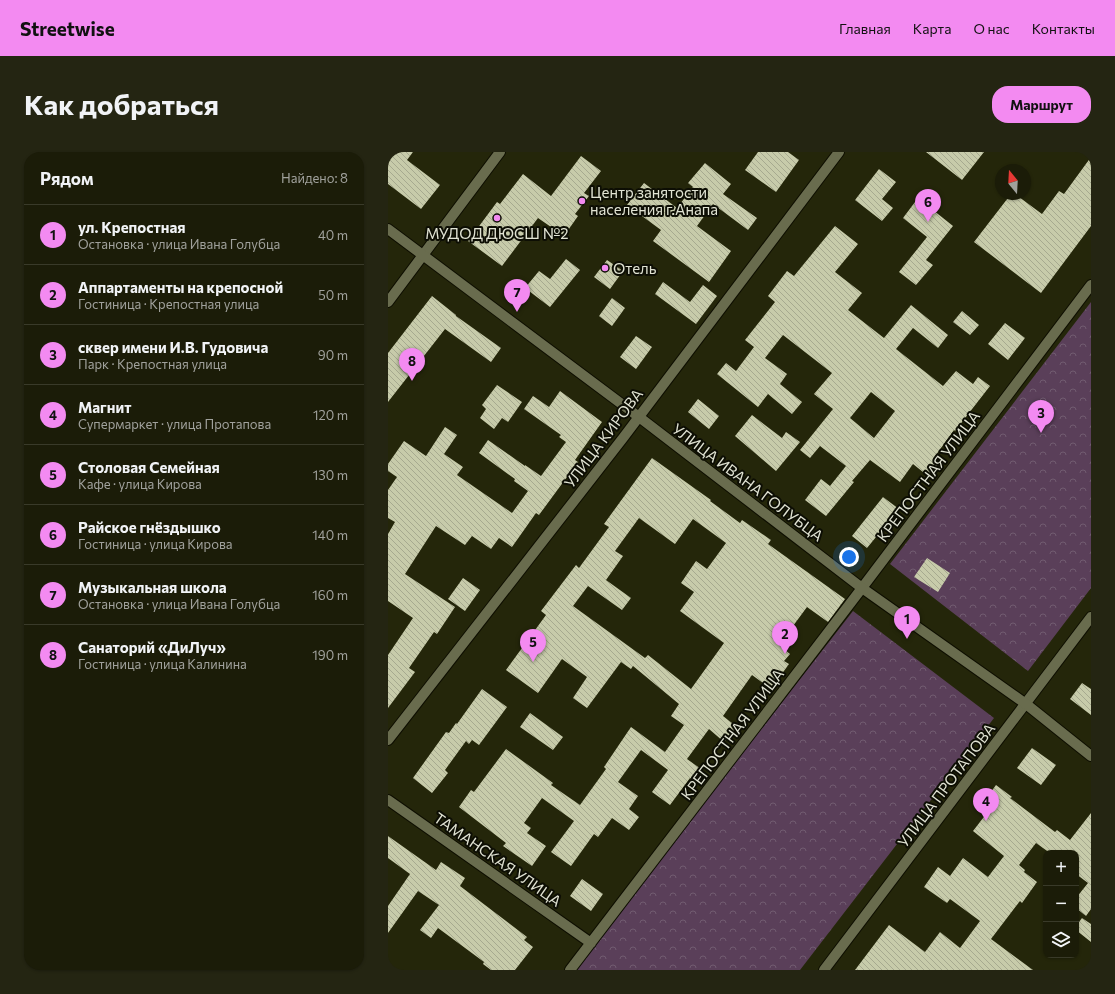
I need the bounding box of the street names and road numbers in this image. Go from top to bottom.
street label: УЛИЦА КИРОВА [560,385,646,491]
street label: КРЕПОСТНАЯ УЛИЦА [873,407,983,545]
street label: УЛИЦА ИВАНА ГОЛУБЦА [669,419,827,545]
street label: КРЕПОСТНАЯ УЛИЦА [677,665,787,803]
street label: УЛИЦА ПРОТАПОВА [894,719,998,851]
street label: ТАМАНСКАЯ УЛИЦА [431,808,565,910]

